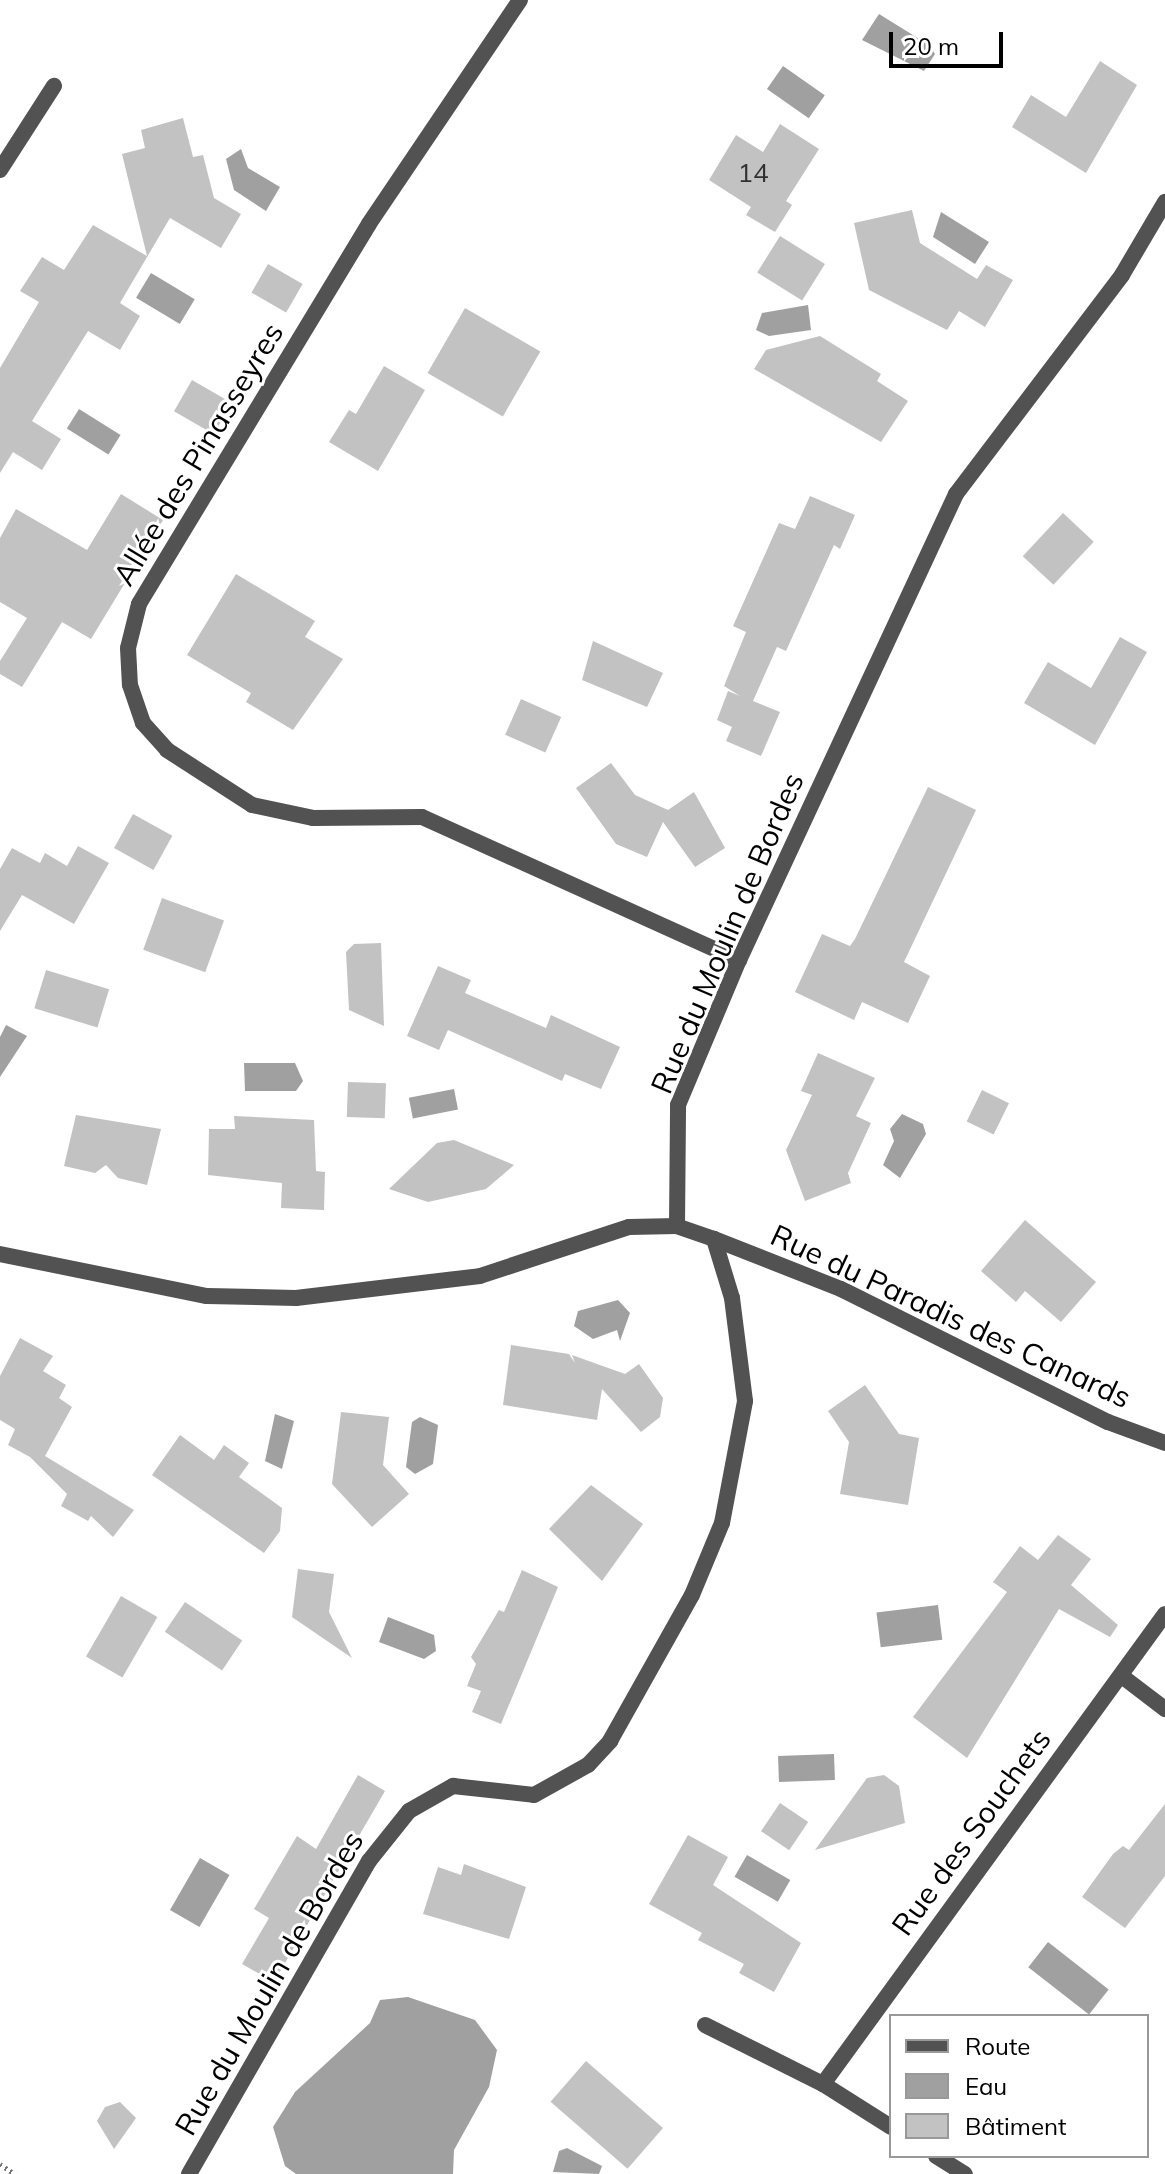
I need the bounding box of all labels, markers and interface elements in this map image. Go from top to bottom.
scale bar [893,16,1007,66]
text: 20 m [903,31,959,61]
house number: 14 [737,157,769,189]
street label: Allée des Pinasseyres [105,316,291,592]
street label: Rue du Moulin de Bordes [643,767,811,1099]
street label: Rue du Paradis des Canards [765,1217,1137,1415]
street label: Rue des Souchets [884,1722,1058,1942]
street label: Rue du Moulin de Bordes [167,1825,371,2141]
legend [889,2014,1149,2158]
text: Route [965,2031,1030,2061]
text: Eau [965,2071,1007,2101]
text: Bâtiment [965,2111,1066,2141]

